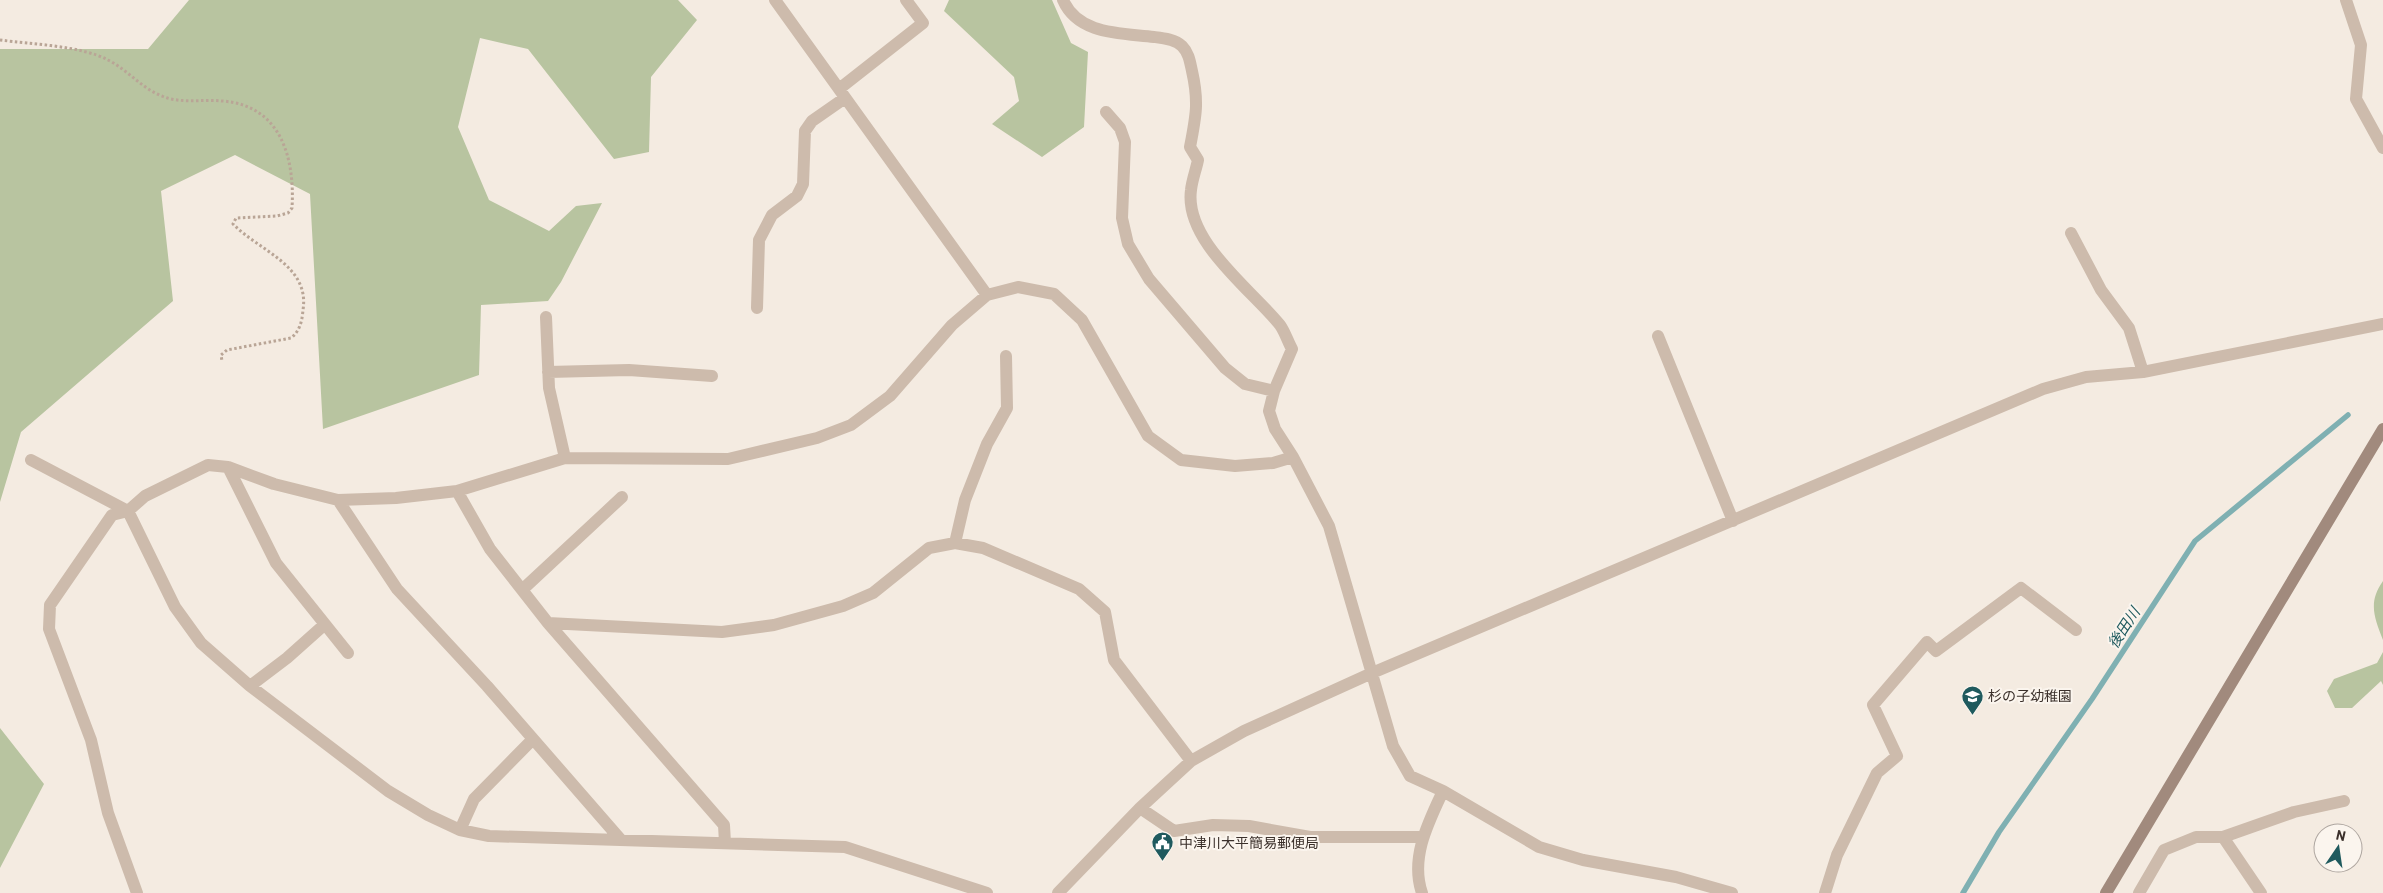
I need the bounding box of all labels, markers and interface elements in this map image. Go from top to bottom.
water label: 後田川 [2103,602,2144,651]
school or university icon: 杉の子幼稚園 [1960,684,1984,715]
place label: 杉の子幼稚園 [1988,687,2072,704]
north arrow [2313,823,2363,873]
text: N [2335,826,2347,844]
public building icon: 中津川大平簡易郵便局 [1151,831,1175,862]
place label: 中津川大平簡易郵便局 [1179,834,1319,851]

